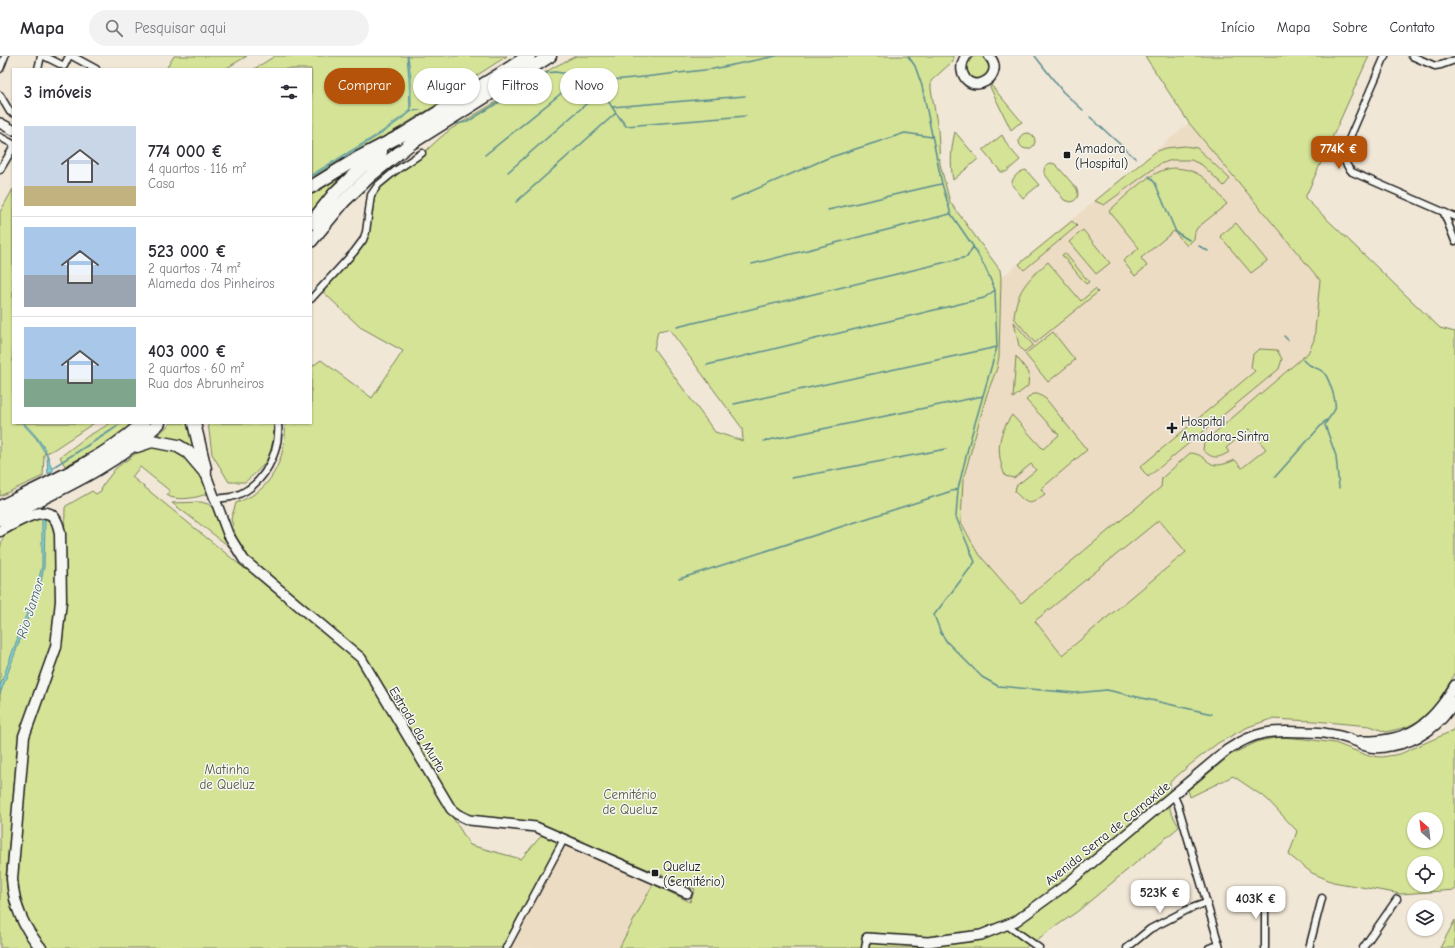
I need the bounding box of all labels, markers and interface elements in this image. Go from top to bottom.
search box [89,10,369,46]
text: Mapa [20,17,65,39]
icon: search [103,17,125,39]
text: Pesquisar aqui [135,19,226,37]
text: Início [1221,19,1255,36]
text: Mapa [1277,19,1310,36]
text: Sobre [1332,19,1367,36]
text: Contato [1389,19,1435,36]
chip: Comprar [324,68,405,104]
chip: Alugar [413,68,480,104]
chip: Filtros [488,68,552,104]
chip: Novo [560,68,618,104]
icon: filters [278,81,300,103]
text: 3 imóveis [24,83,91,102]
pin: 774K € [1306,136,1372,170]
place label: Amadora (Hospital) [1075,141,1128,171]
text: 774K € [1320,141,1358,156]
icon: home [56,142,104,190]
text: 774 000 € [148,142,223,161]
marker: Amadora (Hospital) [1062,150,1072,160]
text: 4 quartos · 116 m² [148,161,246,176]
text: Casa [148,176,175,191]
text: 523 000 € [148,242,227,261]
icon: home [56,243,104,291]
text: 2 quartos · 74 m² [148,261,241,276]
text: Alameda dos Pinheiros [148,276,275,291]
text: 403 000 € [148,342,227,361]
icon: home [56,343,104,391]
text: 2 quartos · 60 m² [148,361,244,376]
text: Rua dos Abrunheiros [148,376,264,391]
place label: Hospital Amadora-Sintra [1181,414,1269,444]
marker: Hospital Amadora-Sintra [1166,422,1178,434]
water label: Rio Jamor [13,575,49,640]
street label: Estrada da Murta [386,684,449,775]
park label: Matinha de Queluz [199,762,255,792]
street label: Avenida Serra de Carnaxide [1042,778,1173,888]
park label: Cemitério de Queluz [602,787,658,817]
north arrow [1407,812,1443,848]
map controls [1407,812,1443,936]
button: locate [1407,856,1443,892]
place label: Queluz (Cemitério) [663,859,725,889]
marker: Queluz (Cemitério) [650,868,660,878]
pin: 523K € [1127,880,1193,914]
text: 523K € [1140,885,1180,900]
pin: 403K € [1223,886,1289,920]
text: 403K € [1236,891,1276,906]
button: layers [1407,900,1443,936]

